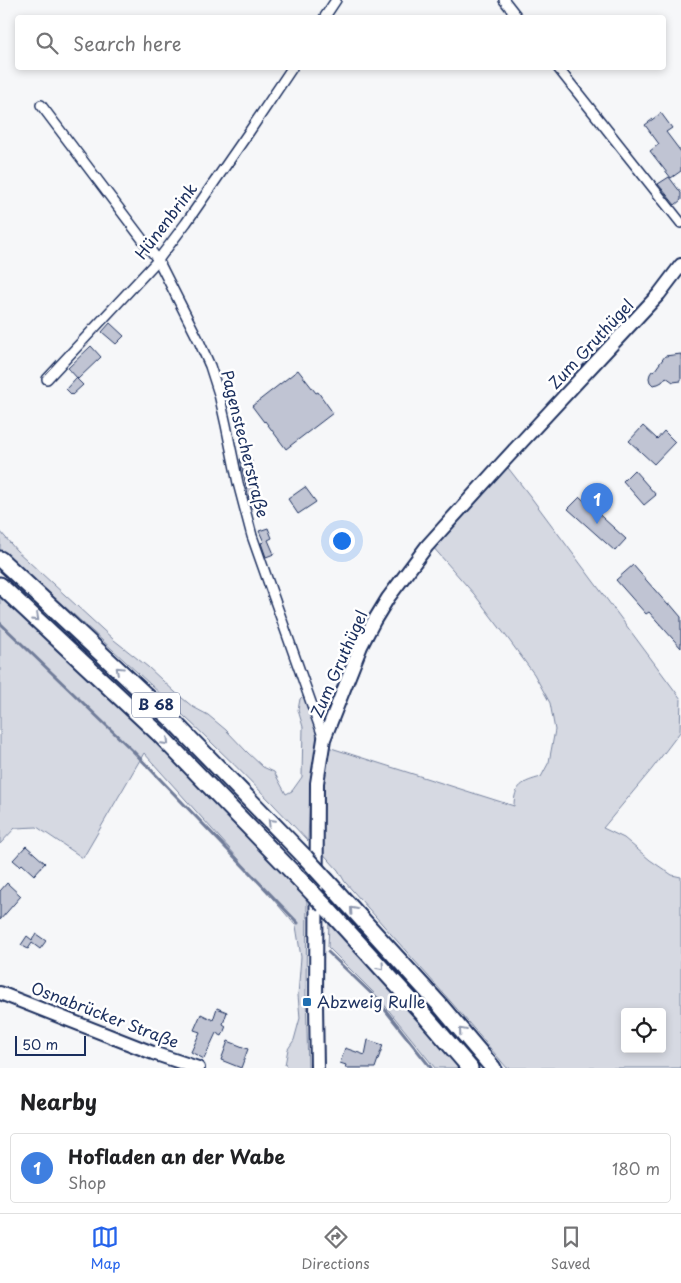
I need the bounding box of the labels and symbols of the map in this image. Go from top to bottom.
street label: Hünenbrink [128,177,202,264]
street label: Zum Gruthügel [542,293,638,394]
street label: Pagenstecherstraße [216,367,276,520]
pin: 1 [581,483,613,524]
your location [329,528,355,554]
street label: Zum Gruthügel [304,606,372,721]
one-way arrow [30,612,39,621]
one-way arrow [116,667,125,676]
road number: B 68 [132,692,180,718]
one-way arrow [160,736,169,745]
one-way arrow [268,819,277,828]
one-way arrow [350,907,359,916]
one-way arrow [375,961,384,970]
street label: Osnabrücker Straße [28,975,183,1053]
place label: Abzweig Rulle [317,989,426,1013]
marker: Abzweig Rulle [301,996,313,1008]
one-way arrow [459,1028,467,1037]
scale bar [15,1033,86,1056]

